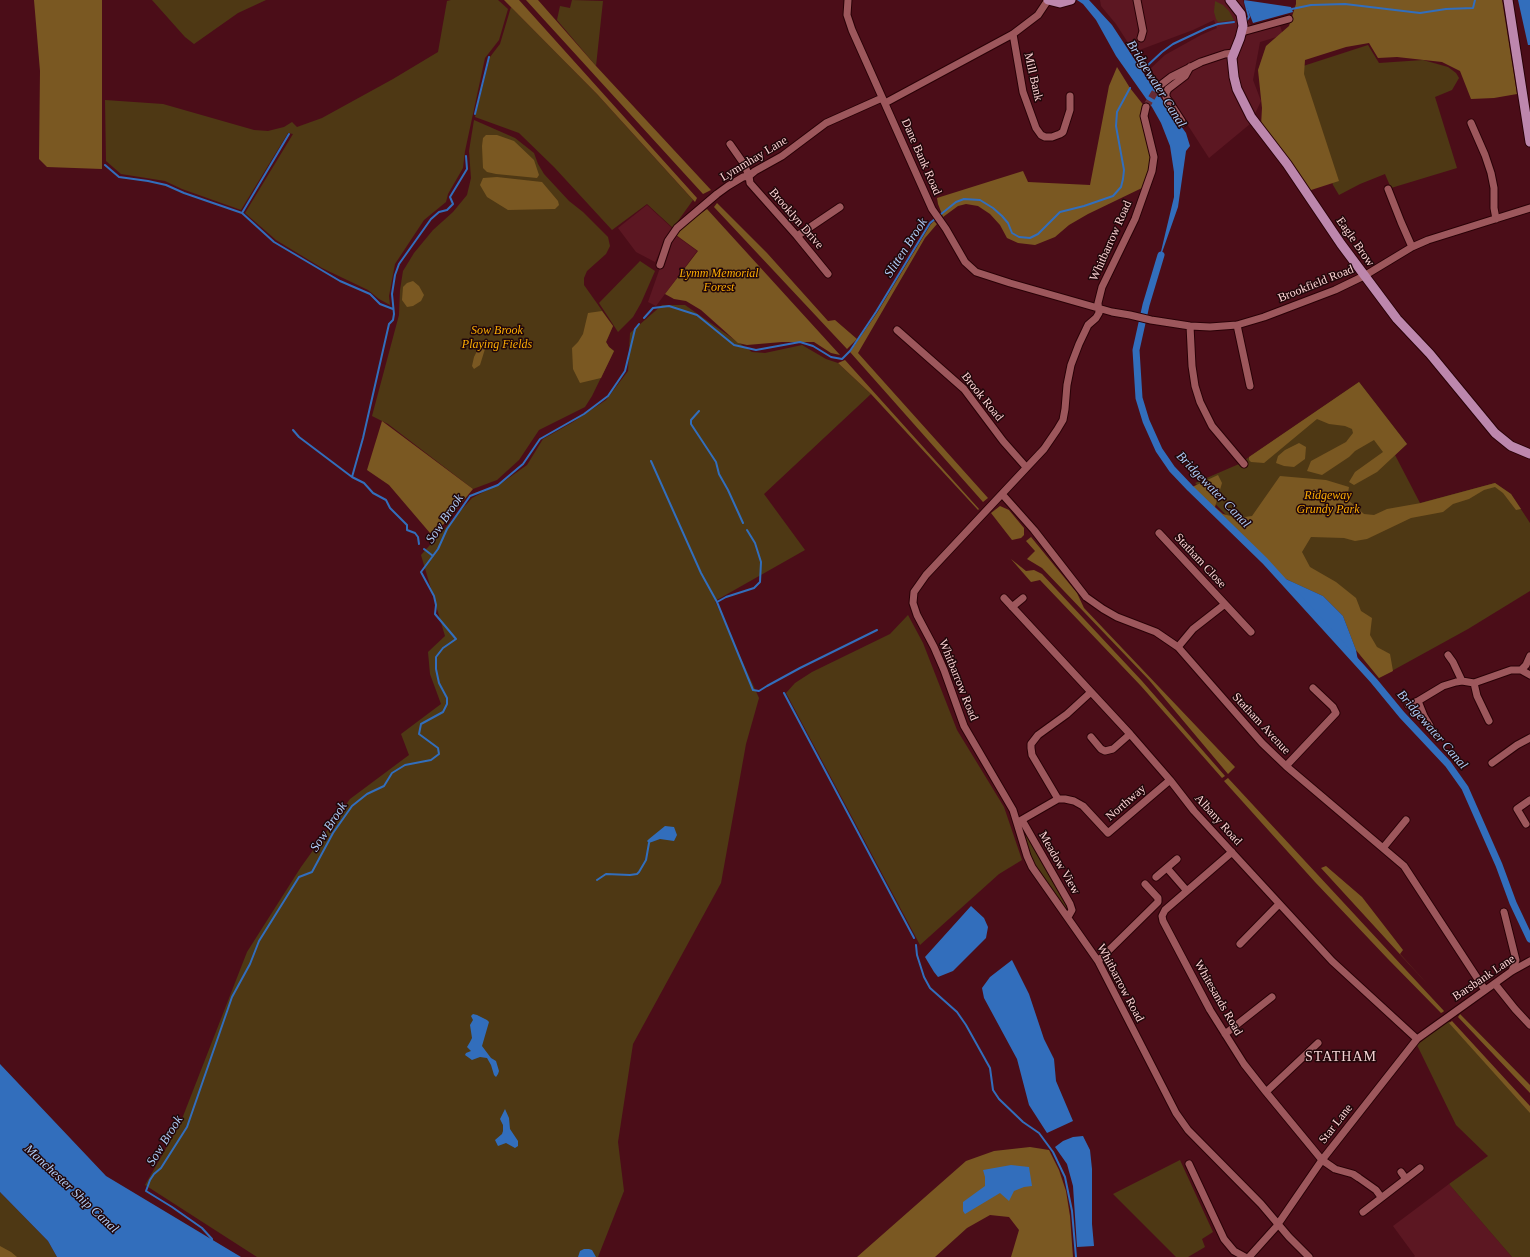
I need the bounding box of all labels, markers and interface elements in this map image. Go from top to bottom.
water label: Bridgewater Canal [1123,37,1189,131]
street label: Mill Bank [1020,52,1046,102]
street label: Dane Bank Road [898,117,944,197]
street label: Lymmhay Lane [718,133,790,185]
street label: Brooklyn Drive [766,186,826,252]
street label: Whitbarrow Road [1087,199,1135,283]
water label: Slitten Brook [881,215,931,281]
street label: Eagle Brow [1333,215,1377,269]
street label: Brookfield Road [1276,262,1356,306]
park label: Lymm Memorial Forest [679,267,759,295]
park label: Sow Brook Playing Fields [462,324,532,352]
street label: Brook Road [958,370,1006,424]
water label: Bridgewater Canal [1173,449,1253,531]
park label: Ridgeway Grundy Park [1297,489,1359,517]
water label: Sow Brook [423,491,467,547]
street label: Statham Close [1171,531,1229,591]
street label: Whitbarrow Road [935,637,981,723]
water label: Bridgewater Canal [1393,687,1471,773]
street label: Statham Avenue [1229,690,1293,758]
street label: Northway [1103,782,1149,824]
street label: Albany Road [1191,792,1245,848]
water label: Sow Brook [307,799,351,855]
street label: Meadow View [1035,829,1083,897]
street label: Whitbarrow Road [1093,942,1147,1024]
street label: Barsbank Lane [1450,952,1518,1004]
street label: Whitesands Road [1191,958,1245,1038]
district label: STATHAM [1305,1049,1377,1065]
street label: Star Lane [1316,1101,1356,1147]
water label: Sow Brook [143,1113,187,1169]
water label: Manchester Ship Canal [21,1141,121,1237]

